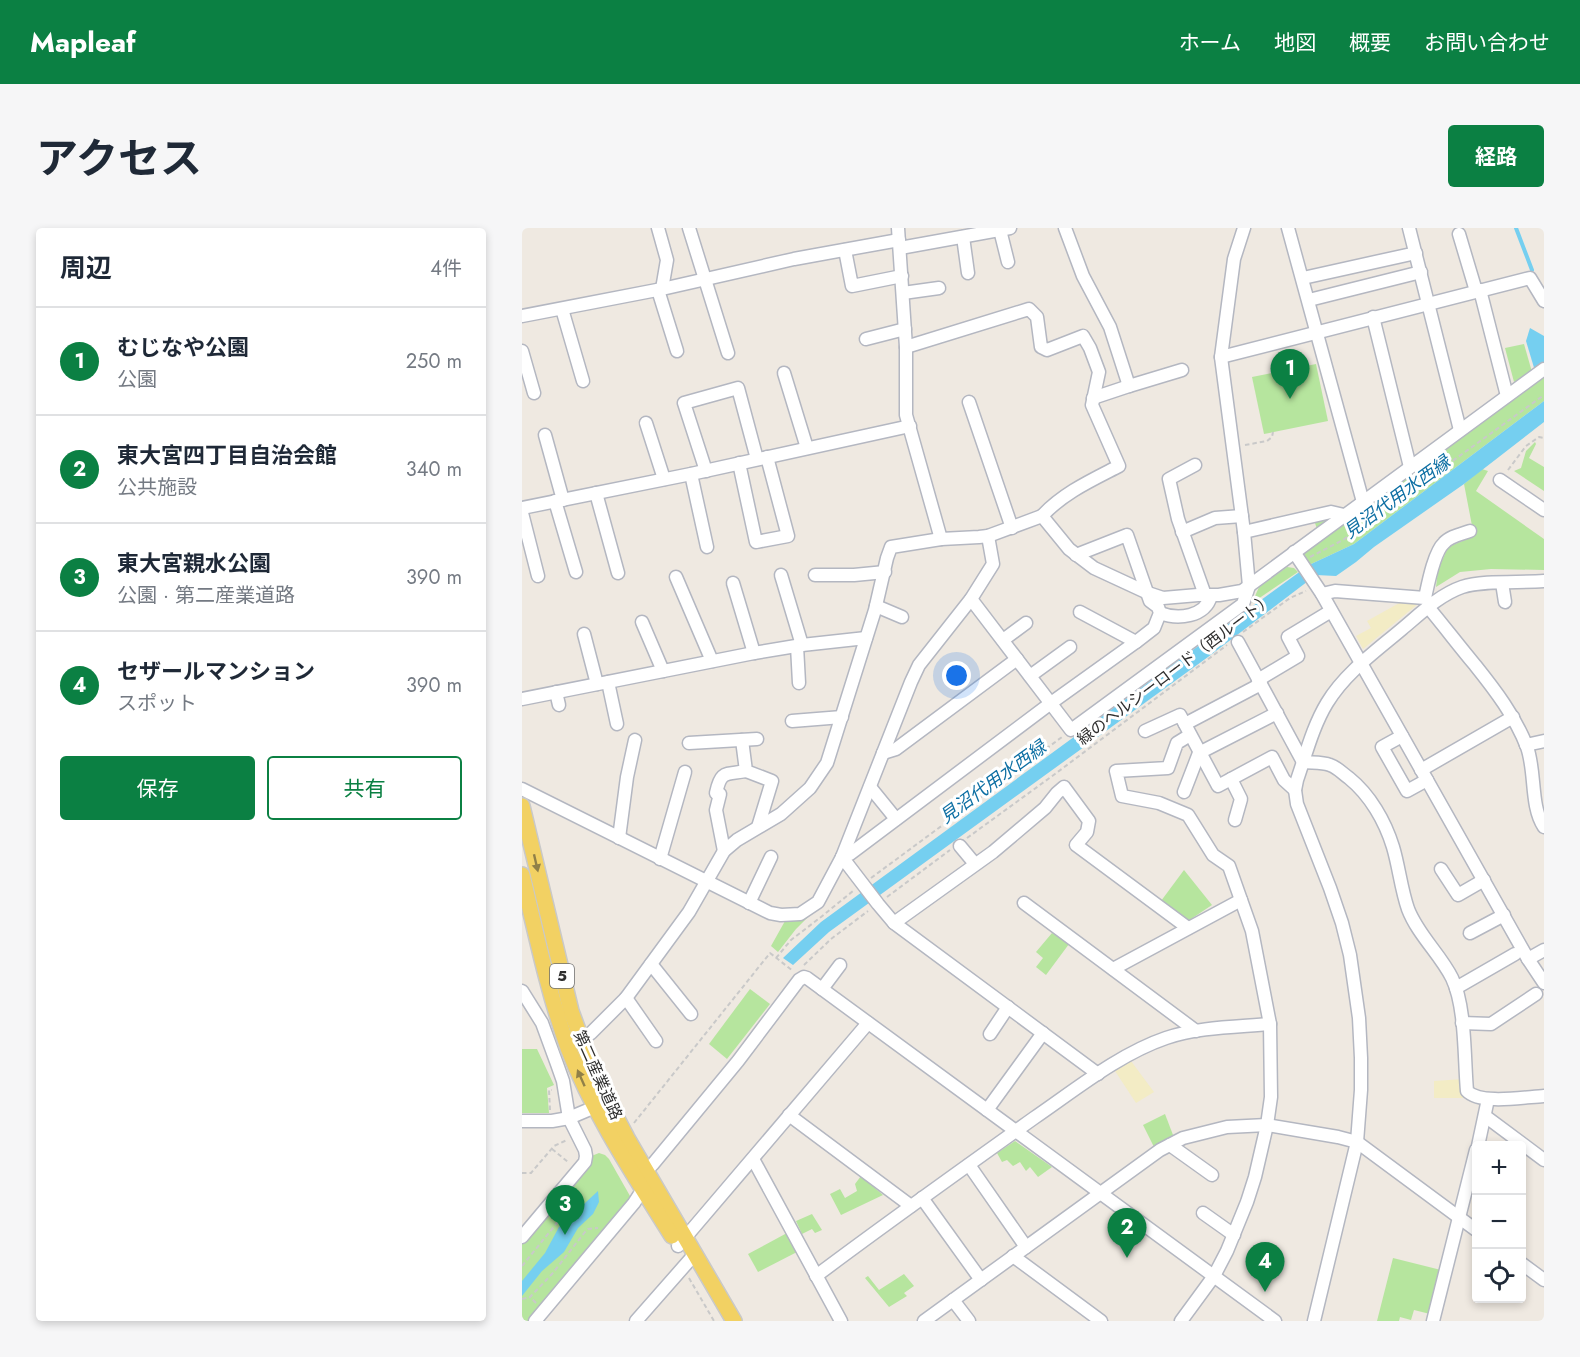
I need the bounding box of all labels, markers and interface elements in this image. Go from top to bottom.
text: Mapleaf [30,22,136,63]
text: ホーム [1179,28,1241,58]
text: 地図 [1274,28,1316,58]
text: 概要 [1349,28,1391,58]
text: お問い合わせ [1424,28,1550,58]
button: 経路 [1448,125,1544,187]
text: アクセス [36,128,202,189]
text: 周辺 [60,249,112,287]
text: 4件 [430,254,462,283]
text: むじなや公園 [117,331,249,363]
text: 1 [74,347,85,376]
text: 250 m [406,347,462,376]
pin: 1 [1270,350,1310,399]
text: 公園 [117,365,157,394]
text: 東大宮四丁目自治会館 [117,439,337,471]
water label: 見沼代用水西縁 [1338,448,1457,545]
text: 2 [73,455,86,484]
text: 340 m [406,455,462,484]
text: 公共施設 [117,473,197,502]
text: 東大宮親水公園 [117,547,271,579]
text: 3 [73,563,86,592]
text: 390 m [406,563,462,592]
text: 公園 · 第二産業道路 [117,581,295,610]
street label: 緑のヘルシーロード（西ルート） [1072,588,1278,750]
text: セザールマンション [117,655,315,687]
your location [942,661,971,690]
text: 4 [73,671,86,700]
text: 390 m [406,671,462,700]
text: スポット [117,689,197,718]
water label: 見沼代用水西緑 [934,733,1053,830]
button: 保存 [60,756,255,820]
button: 共有 [267,756,462,820]
one-way arrow [531,854,541,872]
road number: 5 [550,964,574,988]
street label: 第二産業道路 [568,1026,628,1124]
one-way arrow [577,1070,586,1087]
map controls [1472,1141,1526,1303]
button: + [1472,1141,1526,1195]
pin: 3 [546,1186,585,1235]
button: − [1472,1195,1526,1249]
pin: 2 [1108,1208,1146,1258]
pin: 4 [1246,1242,1284,1292]
button: locate [1472,1249,1526,1303]

